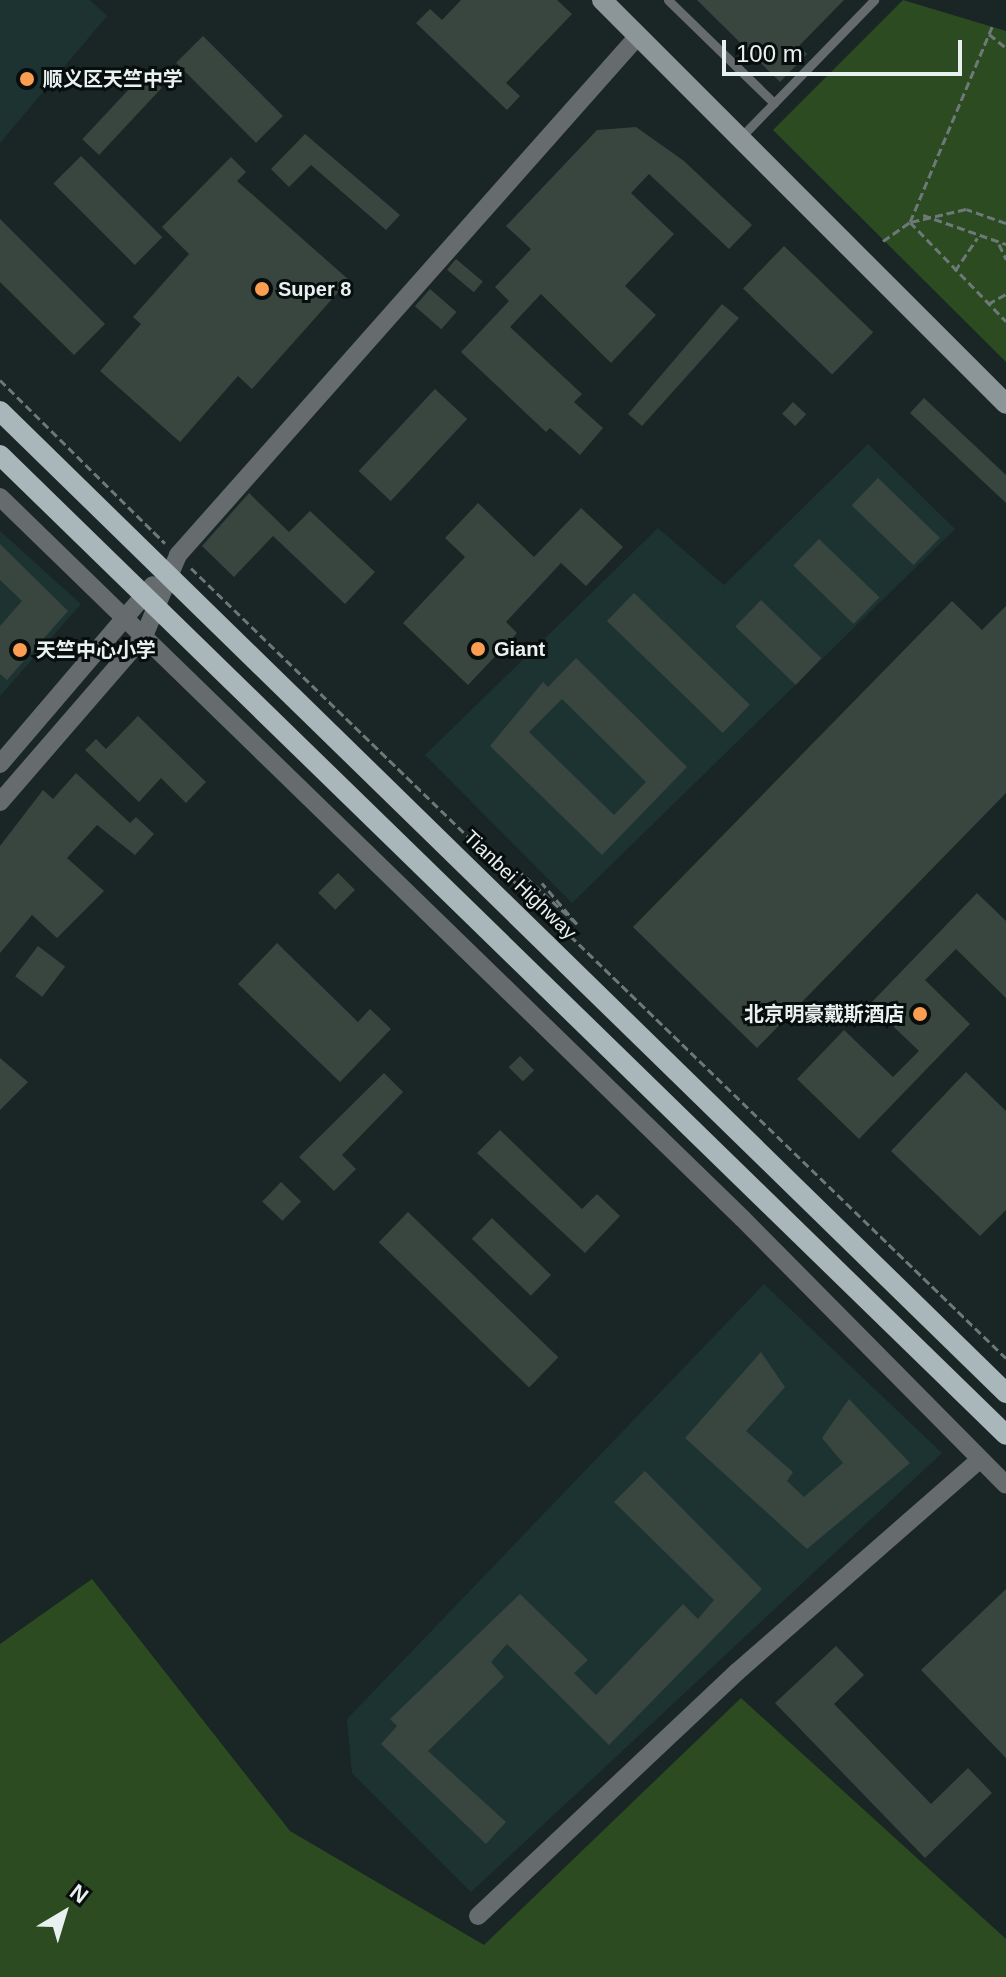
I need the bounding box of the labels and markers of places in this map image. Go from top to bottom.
place label: 顺义区天竺中学 [43,67,183,91]
marker: 顺义区天竺中学 [18,70,36,88]
place label: Super 8 [278,277,351,301]
marker: Super 8 [253,280,271,298]
place label: Giant [494,637,545,661]
place label: 天竺中心小学 [36,638,156,662]
marker: Giant [469,640,487,658]
marker: 天竺中心小学 [11,641,29,659]
place label: 北京明豪戴斯酒店 [744,1002,904,1026]
marker: 北京明豪戴斯酒店 [911,1005,929,1023]

